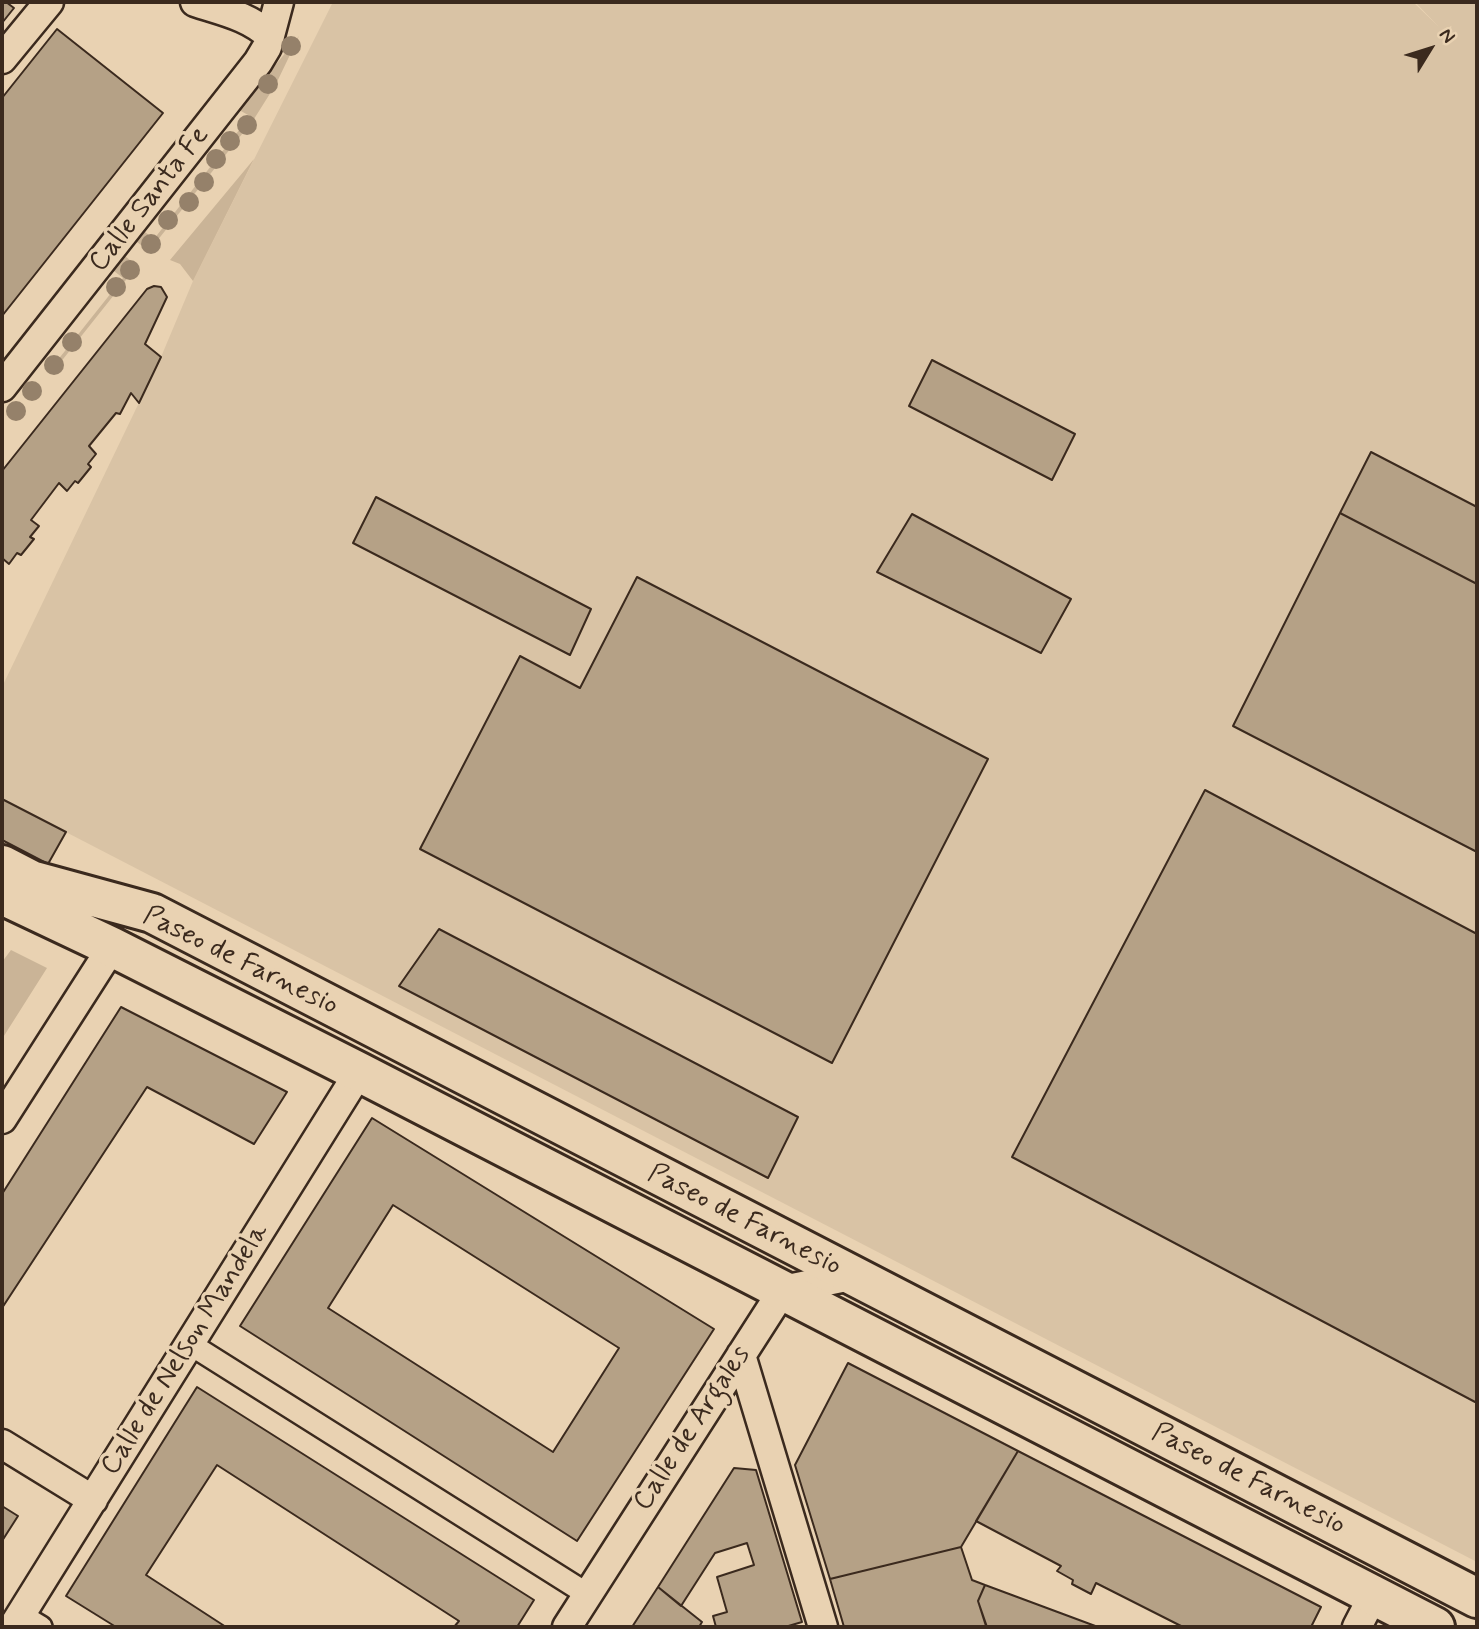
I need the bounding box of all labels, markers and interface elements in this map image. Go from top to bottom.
north arrow [1395,14,1465,84]
text: N [1433,23,1461,48]
street label: Calle Santa Fe [83,121,217,279]
street label: Paseo de Farnesio [137,900,343,1024]
street label: Paseo de Farnesio [641,1158,847,1284]
street label: Calle de Nelson Mandela [95,1218,277,1482]
street label: Calle de Argales [627,1340,759,1518]
street label: Paseo de Farnesio [1145,1417,1351,1543]

